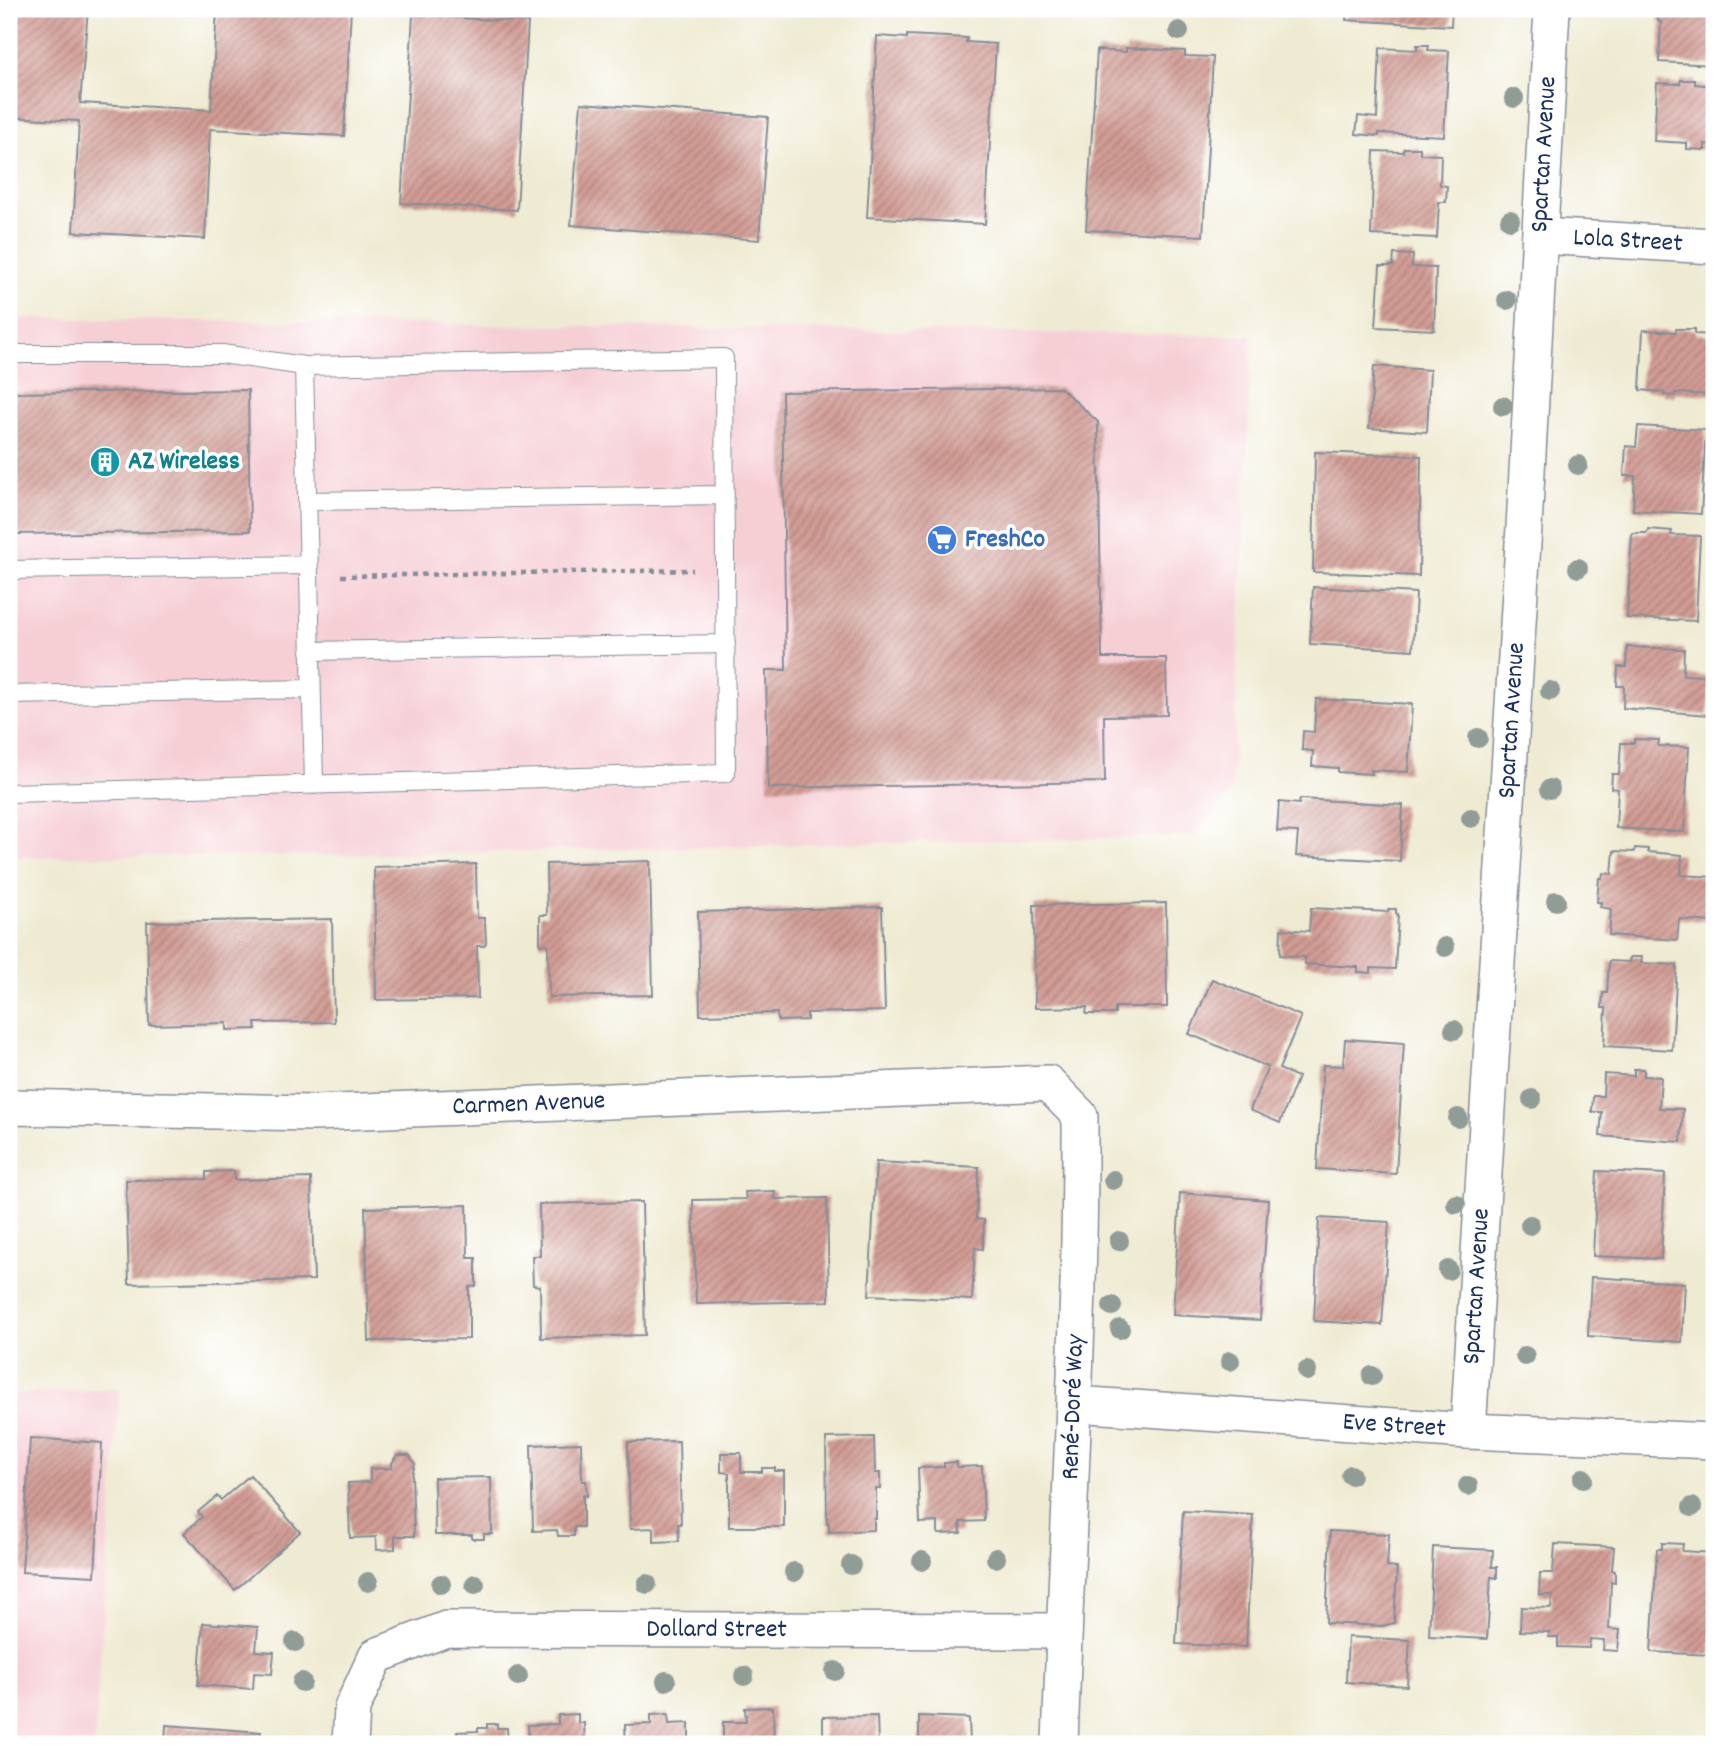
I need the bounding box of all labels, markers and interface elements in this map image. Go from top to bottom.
street label: Spartan Avenue [1521,75,1567,233]
street label: Lola Street [1572,219,1684,263]
place label: AZ Wireless [128,444,240,481]
building icon: AZ Wireless [88,445,122,479]
place label: FreshCo [965,522,1045,559]
supermarket icon: FreshCo [925,523,959,557]
street label: Spartan Avenue [1489,641,1535,800]
street label: Carmen Avenue [451,1083,606,1126]
street label: Spartan Avenue [1454,1207,1500,1365]
street label: René-Doré Way [1053,1333,1095,1480]
street label: Eve Street [1341,1404,1447,1448]
street label: Dollard Street [646,1611,787,1649]

